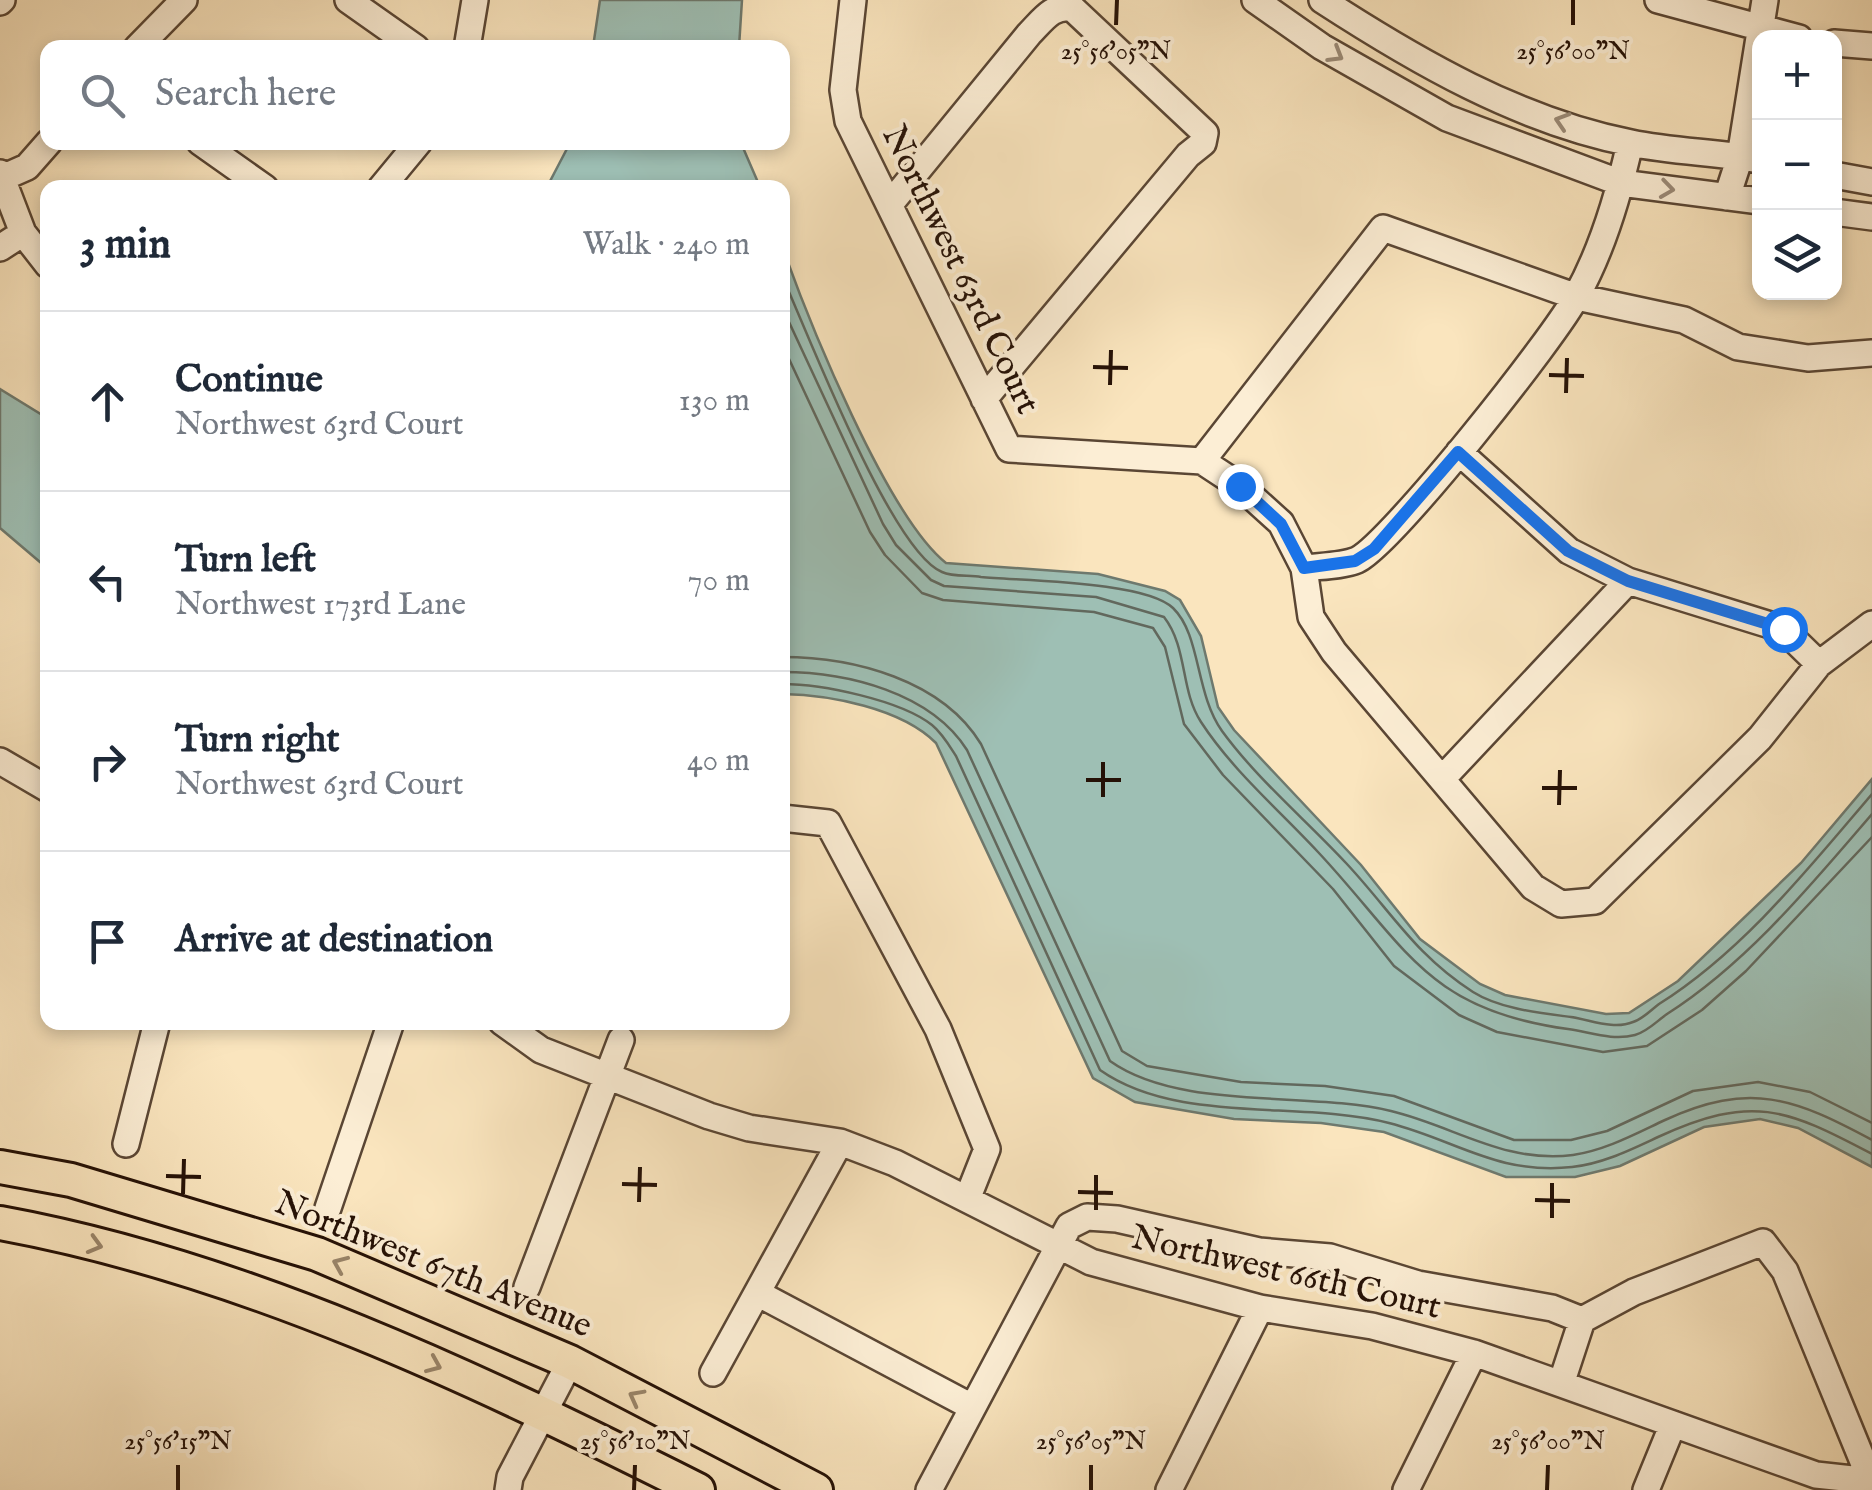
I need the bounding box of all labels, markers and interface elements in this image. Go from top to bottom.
map controls [1752,30,1842,300]
button: + [1752,30,1842,120]
text: 25°56'05"N [1061,36,1171,68]
text: 25°56'00"N [1516,36,1630,68]
search box [40,40,790,150]
one-way arrow [1325,43,1343,62]
icon: search [75,68,130,123]
text: Search here [155,71,336,119]
one-way arrow [1554,113,1571,133]
street label: Northwest 63rd Court [871,118,1049,422]
button: − [1752,120,1842,210]
one-way arrow [1659,177,1676,198]
button: layers [1752,210,1842,300]
text: 3 min [80,219,171,272]
text: Walk · 240 m [583,225,750,266]
text: Continue [175,357,323,405]
icon: ahead [80,374,135,429]
text: 130 m [679,381,750,422]
text: Northwest 63rd Court [175,405,464,446]
route end [1218,464,1264,510]
text: Turn left [175,537,316,585]
icon: left [80,554,135,609]
text: 70 m [688,561,750,602]
text: Northwest 173rd Lane [175,585,466,626]
route start [1762,607,1808,653]
text: Turn right [175,717,339,765]
icon: right [80,734,135,789]
text: 40 m [687,741,750,782]
text: Northwest 63rd Court [175,765,464,806]
icon: arrive [80,914,135,969]
text: Arrive at destination [175,917,493,965]
street label: Northwest 67th Avenue [268,1181,598,1349]
street label: Northwest 66th Court [1127,1215,1445,1331]
one-way arrow [86,1233,103,1254]
one-way arrow [332,1256,350,1276]
one-way arrow [424,1353,442,1373]
one-way arrow [629,1389,647,1409]
text: 25°56'15"N [124,1426,232,1458]
text: 25°56'10"N [580,1426,690,1458]
text: 25°56'05"N [1036,1426,1146,1458]
text: 25°56'00"N [1491,1426,1605,1458]

